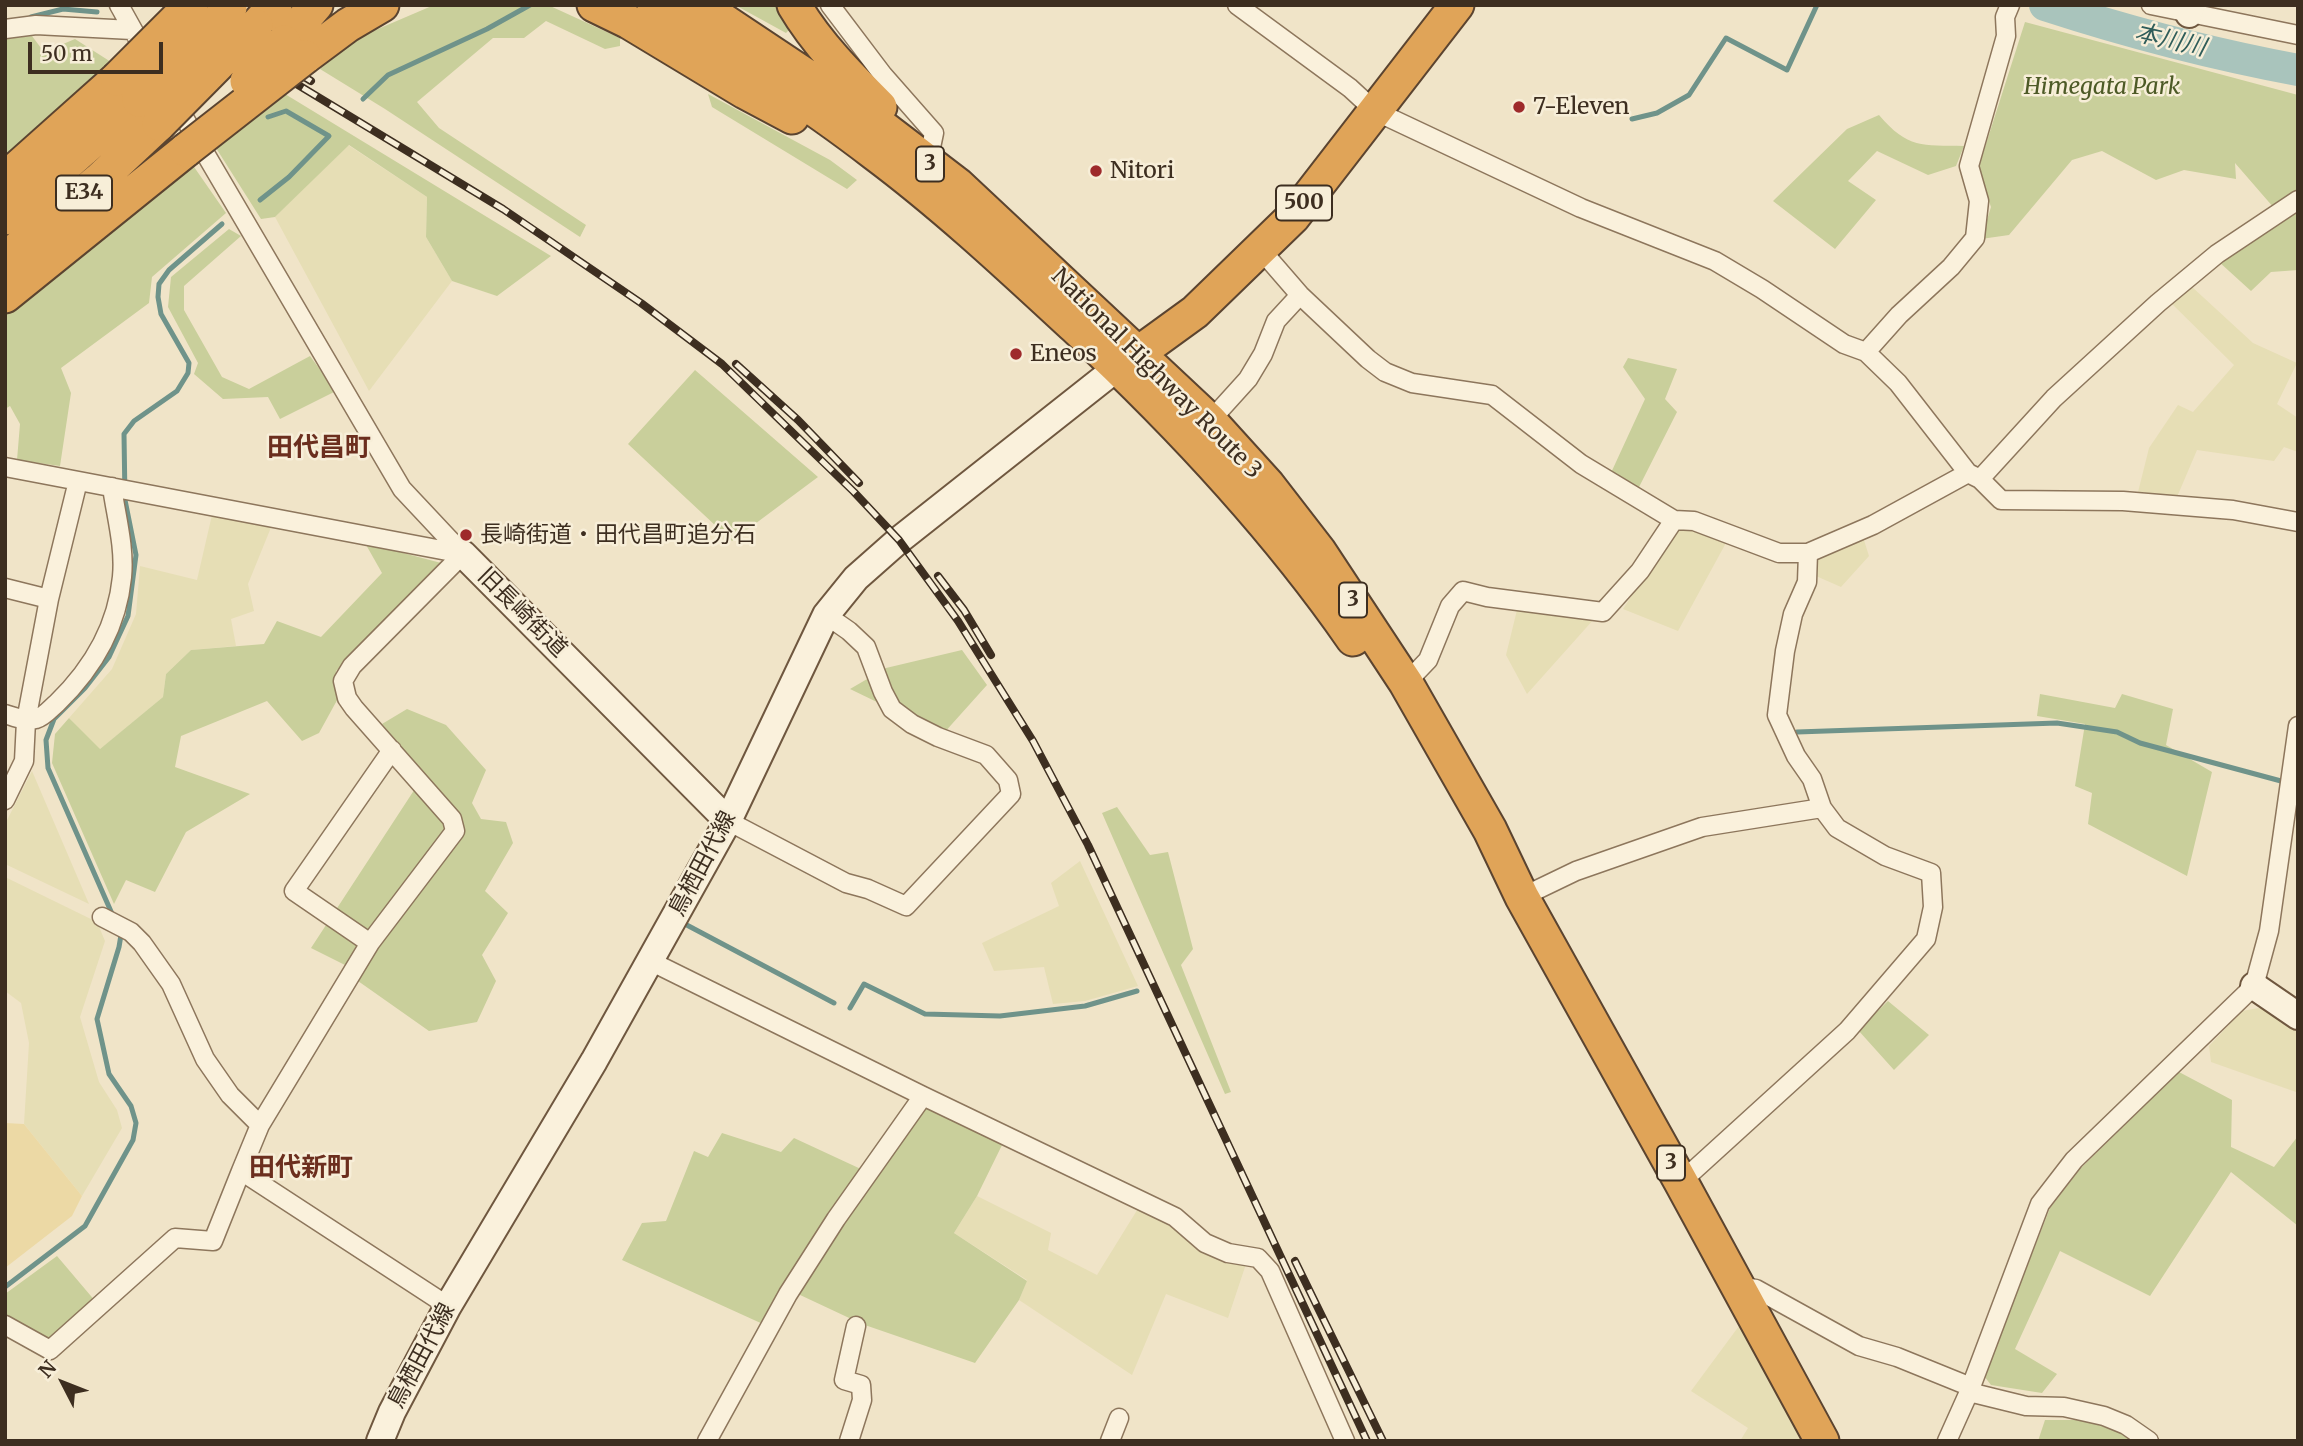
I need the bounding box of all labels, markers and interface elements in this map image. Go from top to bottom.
water label: 本川川 [2132,19,2208,63]
scale bar [32,28,166,72]
text: 50 m [41,40,92,67]
park label: Himegata Park [2024,73,2180,101]
place label: 7-Eleven [1533,93,1630,121]
marker: 7-Eleven [1511,99,1527,115]
road number: 3 [916,146,944,182]
place label: Nitori [1110,157,1174,185]
marker: Nitori [1088,163,1104,179]
road number: E34 [56,176,112,210]
road number: 500 [1276,186,1332,220]
street label: National Highway Route 3 [1045,263,1267,485]
place label: Eneos [1030,340,1097,368]
marker: Eneos [1008,346,1024,362]
district label: 田代昌町 [267,433,371,465]
place label: 長崎街道・田代昌町追分石 [480,521,756,549]
marker: 長崎街道・田代昌町追分石 [458,527,474,543]
street label: 旧長崎街道 [472,563,572,663]
road number: 3 [1339,582,1367,618]
street label: 鳥栖田代線 [664,807,742,921]
road number: 3 [1657,1146,1685,1180]
district label: 田代新町 [249,1153,353,1185]
street label: 鳥栖田代線 [383,1299,461,1413]
north arrow [28,1348,98,1418]
text: N [33,1355,61,1383]

